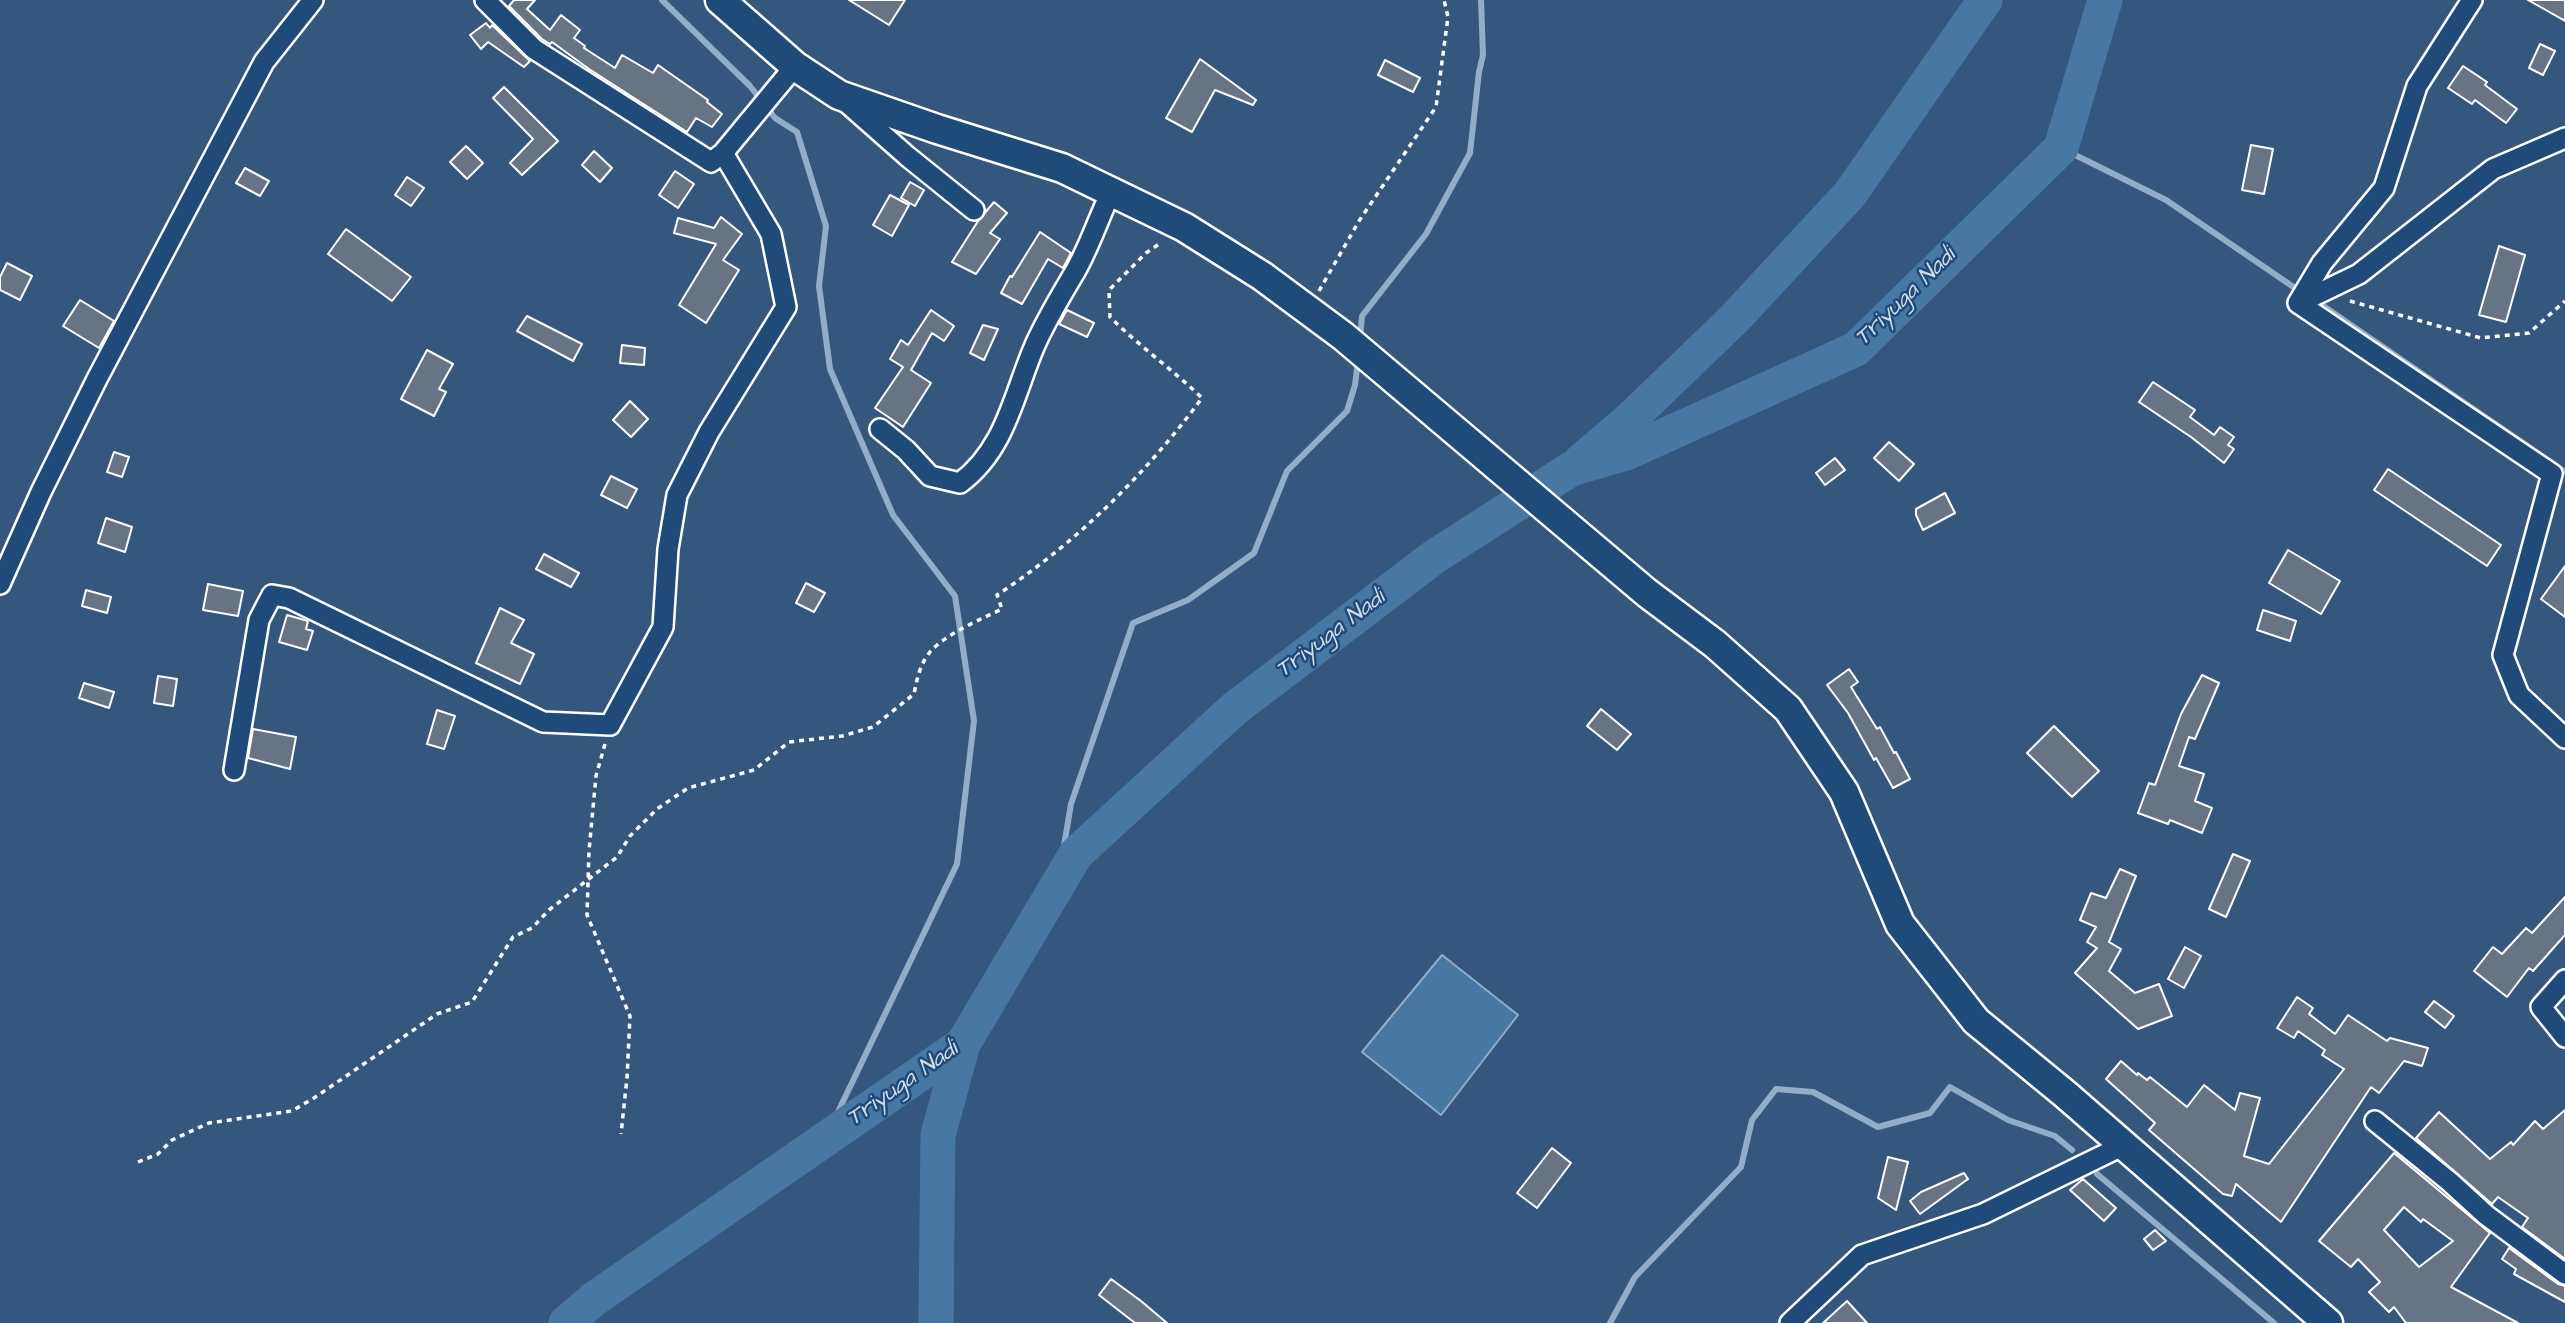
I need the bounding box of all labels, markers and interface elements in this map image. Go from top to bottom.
water label: Triyuga Nadi [1850,243,1962,353]
water label: Triyuga Nadi [1271,585,1391,685]
water label: Triyuga Nadi [842,1037,964,1133]

